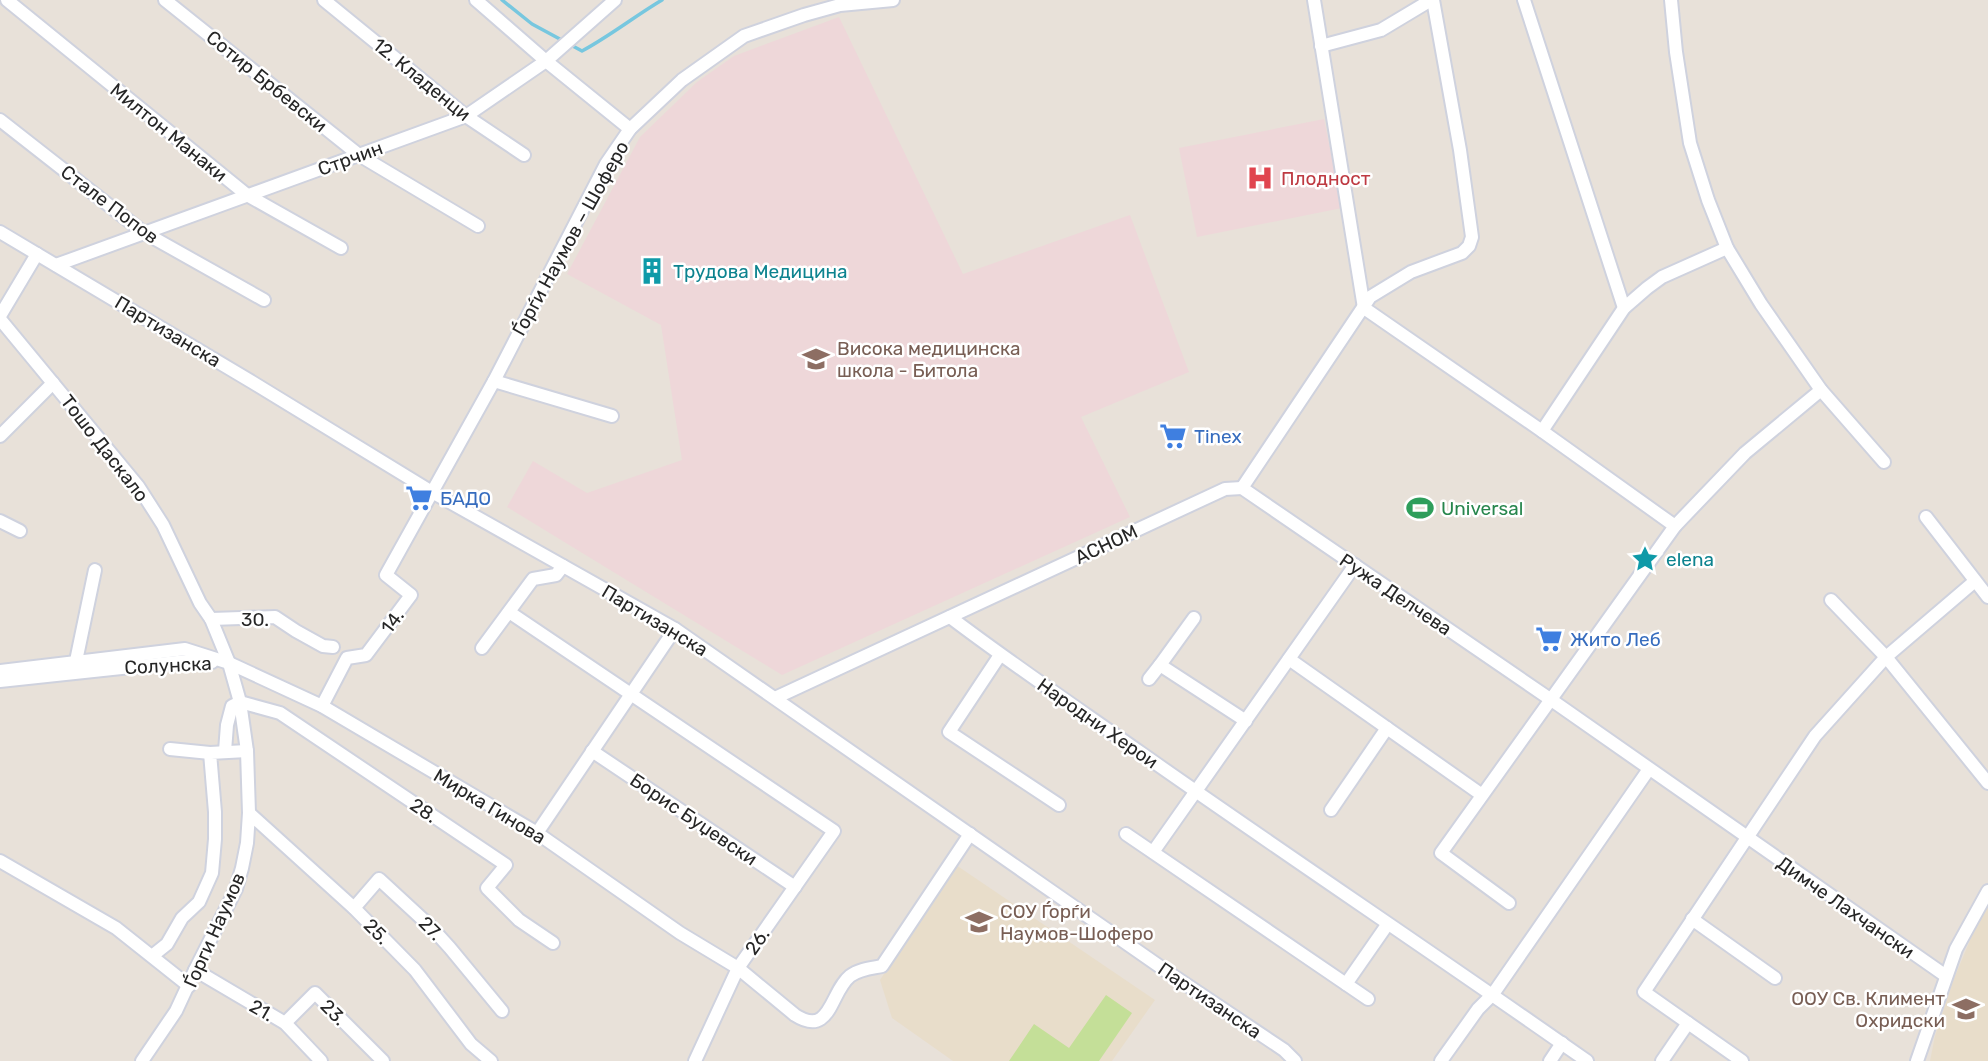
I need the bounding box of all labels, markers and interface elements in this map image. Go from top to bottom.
street label: Сотир Брбевски [202,26,332,137]
street label: 12. Кладенци [368,33,475,126]
street label: Милтон Манаки [106,78,232,187]
street label: Стрчин [315,136,386,181]
street label: Ѓорѓи Наумов – Шоферо [507,137,634,340]
street label: Стале Попов [56,160,163,249]
hospital icon: Плодност [1245,163,1275,193]
place label: Плодност [1281,167,1371,190]
building icon: Трудова Медицина [637,256,667,286]
place label: Трудова Медицина [673,260,848,283]
street label: Партизанска [111,291,225,372]
place label: Висока медицинска школа - Битола [837,337,1021,382]
school or university icon: Висока медицинска школа - Битола [801,344,831,374]
street label: Тошо Даскало [56,390,154,506]
supermarket icon: Tinex [1158,421,1188,451]
place label: Tinex [1194,425,1242,448]
supermarket icon: БАДО [404,483,434,513]
place label: БАДО [440,487,491,510]
sports icon: Universal [1405,493,1435,523]
place label: Universal [1441,497,1523,520]
street label: АСНОМ [1071,520,1141,569]
place icon: elena [1630,544,1660,574]
street label: Ружа Делчева [1335,548,1456,640]
place label: elena [1666,548,1714,571]
street label: Партизанска [598,580,712,661]
street label: 14. [376,605,409,638]
street label: 30. [241,608,269,631]
supermarket icon: Жито Леб [1534,624,1564,654]
place label: Жито Леб [1570,628,1661,651]
street label: Солунска [124,652,212,679]
street label: Народни Херои [1033,673,1162,774]
street label: Мирка Гинова [429,764,550,849]
street label: Борис Буџевски [626,768,762,870]
street label: 28. [406,793,442,828]
street label: Димче Лахчански [1773,851,1919,963]
street label: Ѓорги Наумов [179,869,250,991]
place label: СОУ Ѓорѓи Наумов-Шоферо [1000,900,1154,945]
school or university icon: СОУ Ѓорѓи Наумов-Шоферо [964,907,994,937]
street label: 27. [414,912,447,945]
street label: 25. [359,914,394,949]
street label: 26. [740,923,775,959]
street label: Партизанска [1154,957,1266,1043]
place label: ООУ Св. Климент Охридски [1791,987,1945,1032]
street label: 21. [246,994,278,1026]
school or university icon: ООУ Св. Климент Охридски [1951,994,1981,1024]
street label: 23. [316,995,351,1030]

